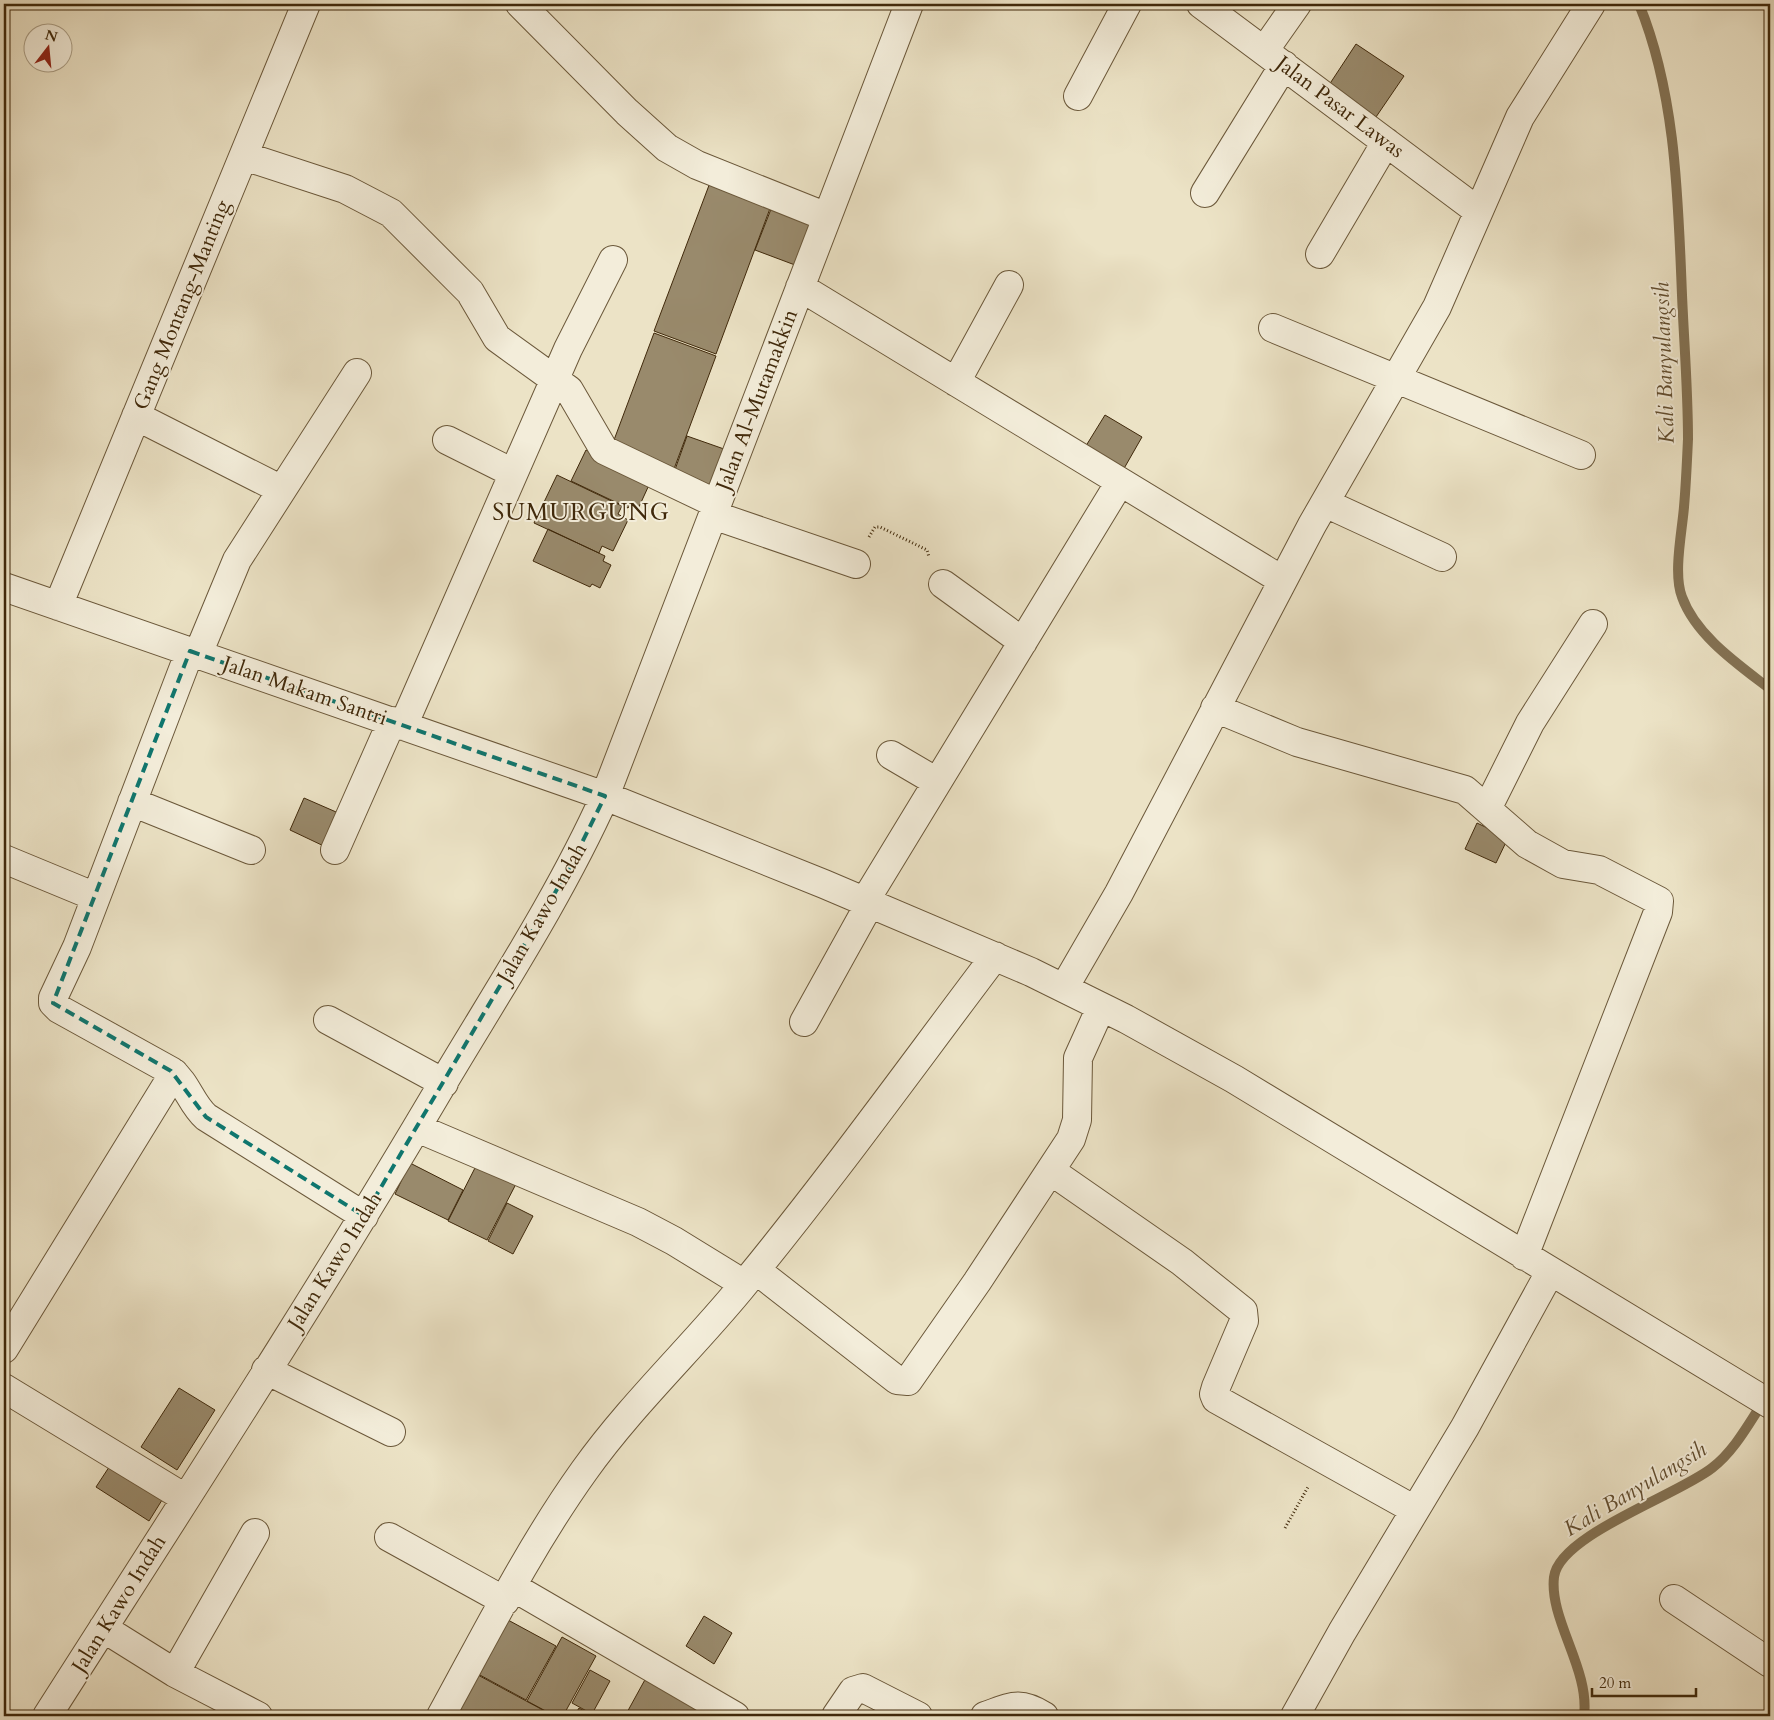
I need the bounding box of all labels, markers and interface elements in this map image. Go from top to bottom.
north arrow [22,22,72,72]
text: N [43,25,60,47]
street label: Jalan Pasar Lawas [1267,47,1410,165]
street label: Gang Montang-Manting [127,196,237,414]
water label: Kali Banyulangsih [1646,281,1682,444]
street label: Jalan Al-Mutamakkin [708,305,805,498]
district label: SUMURGUNG [492,496,670,529]
street label: Jalan Makam Santri [216,648,391,733]
street label: Jalan Kawo Indah [489,837,594,991]
street label: Jalan Kawo Indah [279,1186,389,1338]
water label: Kali Banyulangsih [1558,1434,1712,1543]
street label: Jalan Kawo Indah [63,1529,173,1681]
scale bar [1592,1665,1695,1697]
text: 20 m [1599,1673,1631,1693]

